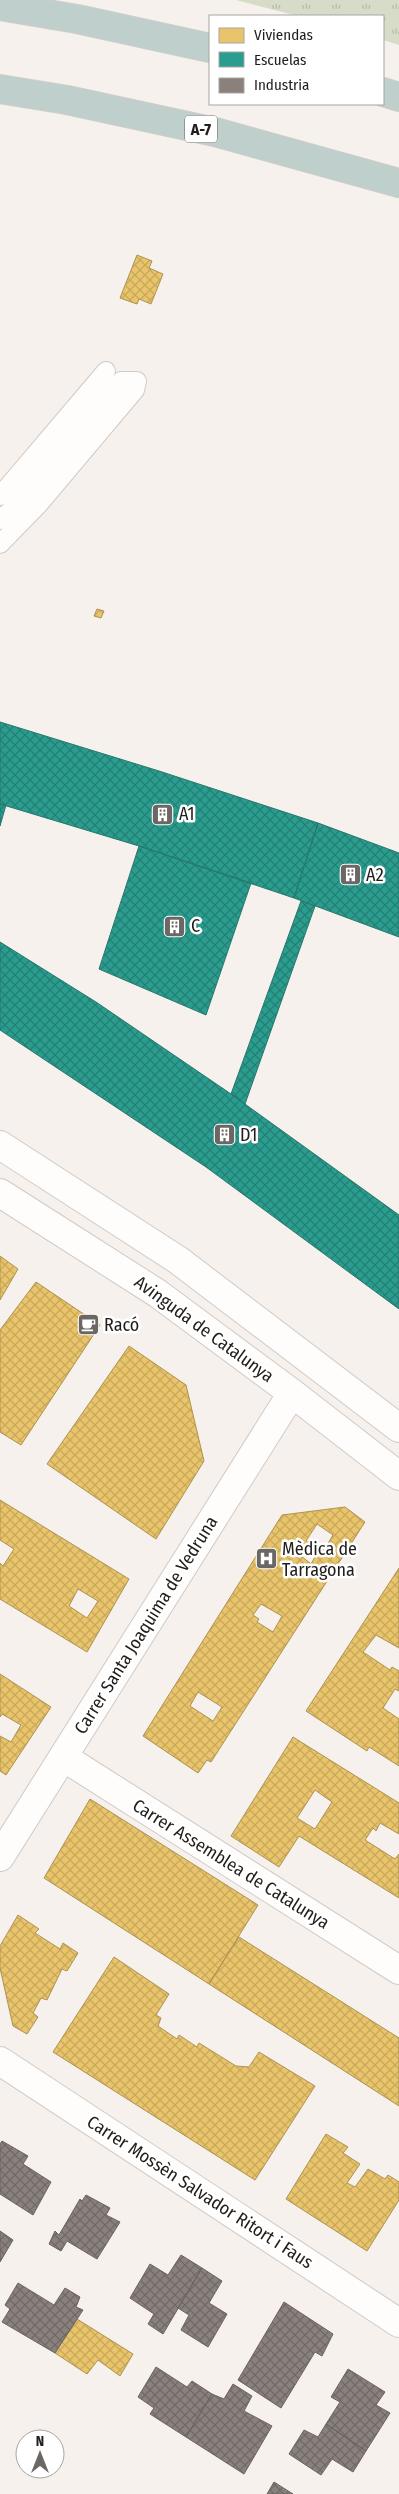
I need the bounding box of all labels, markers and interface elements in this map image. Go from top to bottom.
legend [209,15,384,105]
text: Viviendas [254,26,313,44]
text: Escuelas [254,51,306,69]
text: Industria [254,76,309,94]
road number: A-7 [185,116,217,142]
building icon: A1 [151,802,175,826]
place label: A1 [179,803,195,825]
building icon: A2 [338,863,362,887]
place label: A2 [366,864,384,886]
building icon: C [163,914,187,938]
place label: C [191,915,200,937]
building icon: D1 [212,1123,236,1147]
place label: D1 [240,1124,257,1146]
street label: Avinguda de Catalunya [130,1271,278,1387]
cafe icon: Racó [76,1313,100,1337]
place label: Racó [104,1314,139,1336]
street label: Carrer Santa Joaquima de Vedruna [70,1512,222,1738]
place label: Mèdica de Tarragona [282,1538,357,1581]
hospital icon: Mèdica de Tarragona [254,1547,278,1571]
street label: Carrer Assemblea de Catalunya [129,1794,334,1934]
street label: Carrer Mossèn Salvador Ritort i Faus [83,2111,317,2274]
north arrow [15,2429,65,2479]
text: N [36,2433,44,2450]

